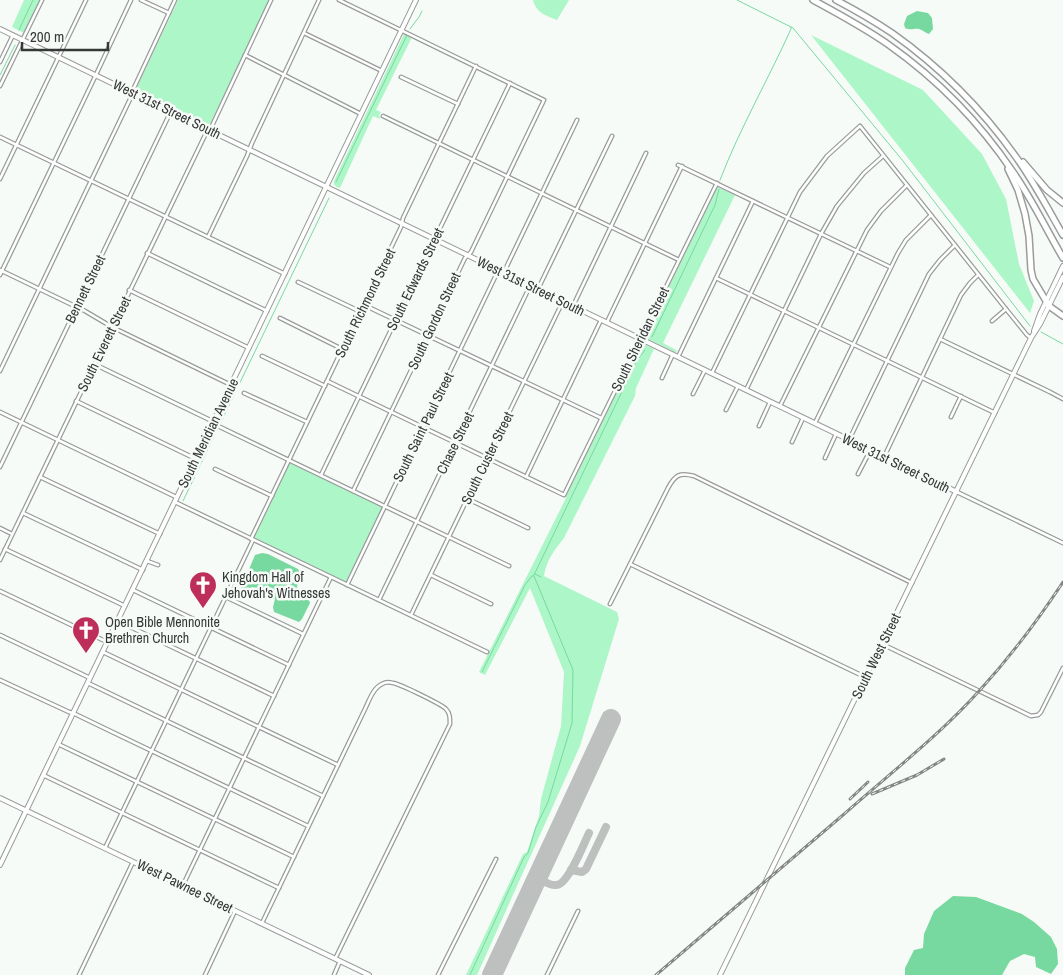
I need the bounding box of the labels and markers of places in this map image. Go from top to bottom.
place label: Kingdom Hall of Jehovah's Witnesses [222,568,330,602]
church icon: Kingdom Hall of Jehovah's Witnesses [188,570,218,609]
place label: Open Bible Mennonite Brethren Church [105,613,220,647]
church icon: Open Bible Mennonite Brethren Church [71,615,101,654]

